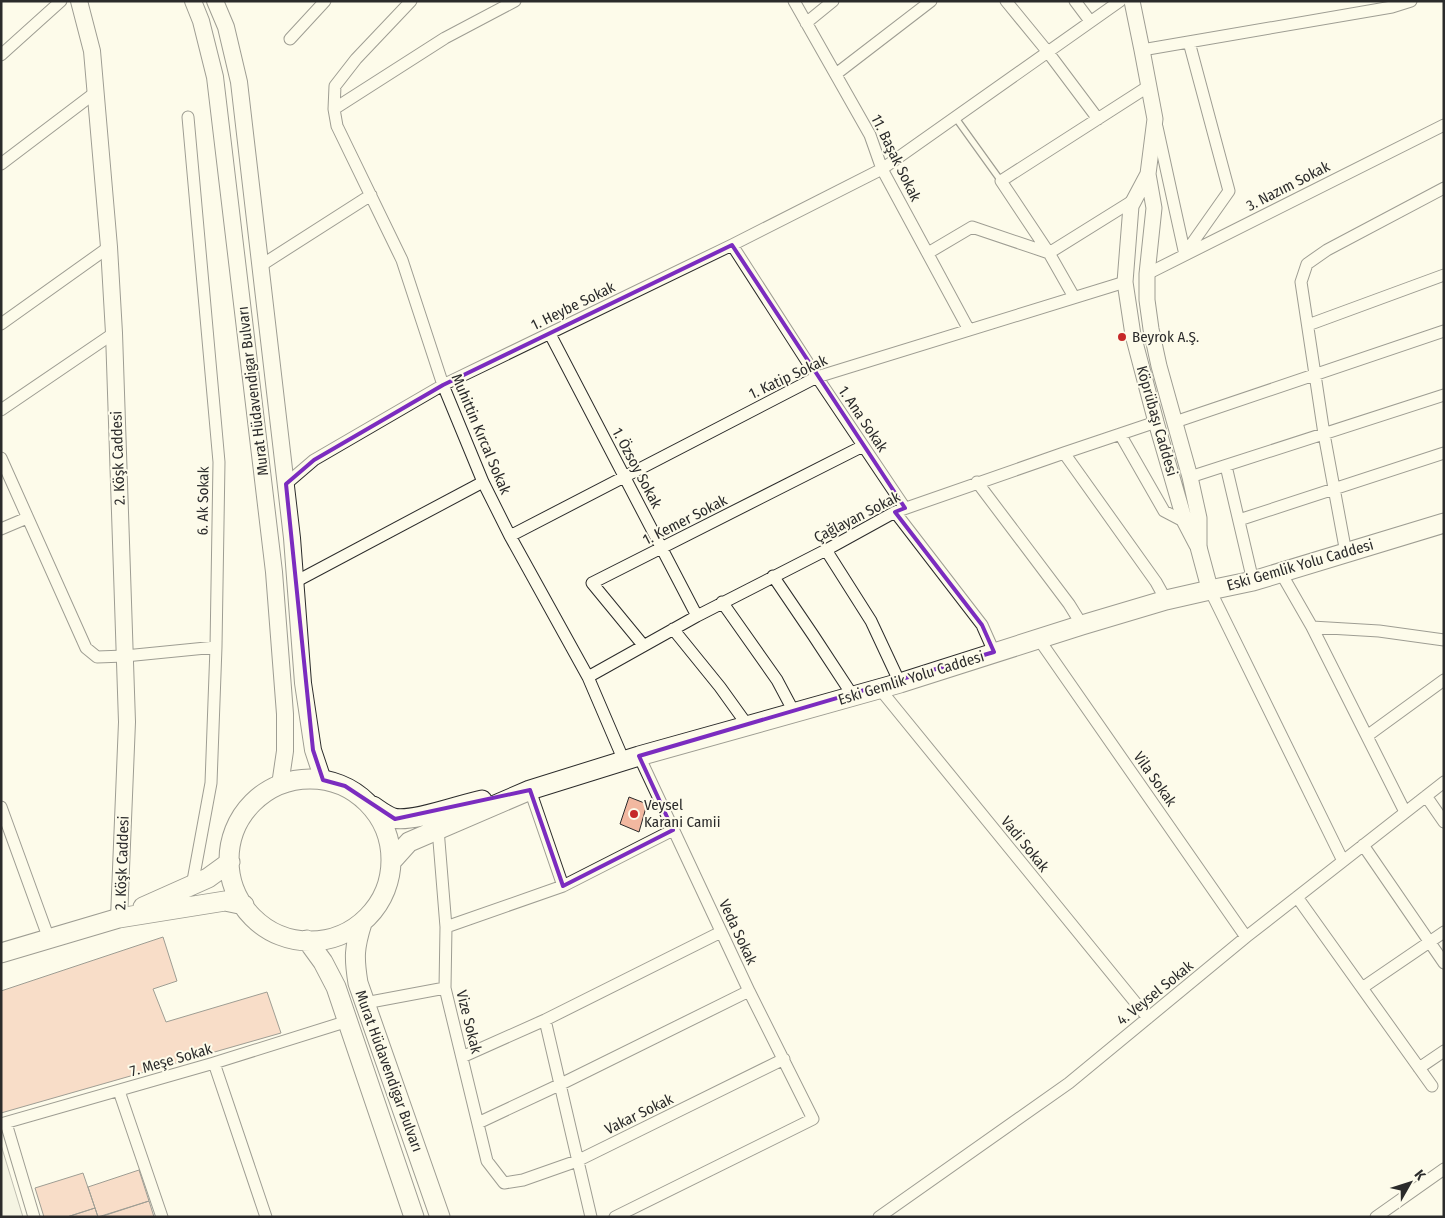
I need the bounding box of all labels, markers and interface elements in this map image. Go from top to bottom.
street label: 11. Başak Sokak [867,112,925,204]
street label: 3. Nazım Sokak [1243,157,1333,215]
street label: 1. Heybe Sokak [528,278,618,334]
street label: Murat Hüdavendigar Bulvarı [234,305,272,477]
place label: Beyrok A.Ş. [1132,328,1199,346]
marker: Beyrok A.Ş. [1116,331,1128,343]
street label: 1. Katip Sokak [746,351,830,403]
street label: Köprübaşı Caddesi [1133,364,1181,478]
street label: Muhittin Kırcal Sokak [447,371,515,497]
street label: 1. Ana Sokak [834,383,892,455]
street label: 2. Köşk Caddesi [107,411,129,505]
street label: 1. Özsoy Sokak [608,425,666,511]
street label: 6. Ak Sokak [193,466,213,536]
street label: Çağlayan Sokak [811,488,903,546]
street label: 1. Kemer Sokak [640,491,730,549]
street label: Eski Gemlik Yolu Caddesi [1225,535,1375,595]
street label: Eski Gemlik Yolu Caddesi [836,647,986,709]
street label: Vila Sokak [1130,748,1180,810]
place label: Veysel Karani Camii [644,796,720,831]
marker: Veysel Karani Camii [628,808,640,820]
street label: Vadi Sokak [997,813,1053,875]
street label: 2. Köşk Caddesi [111,816,133,910]
street label: Veda Sokak [715,896,761,968]
street label: 4. Veysel Sokak [1113,957,1197,1029]
street label: Murat Hüdavendigar Bulvarı [351,988,427,1154]
street label: Vize Sokak [452,988,486,1056]
street label: 7. Meşe Sokak [128,1040,214,1080]
street label: Vakar Sokak [602,1090,676,1138]
north arrow [1385,1158,1435,1208]
text: K [1411,1167,1429,1184]

